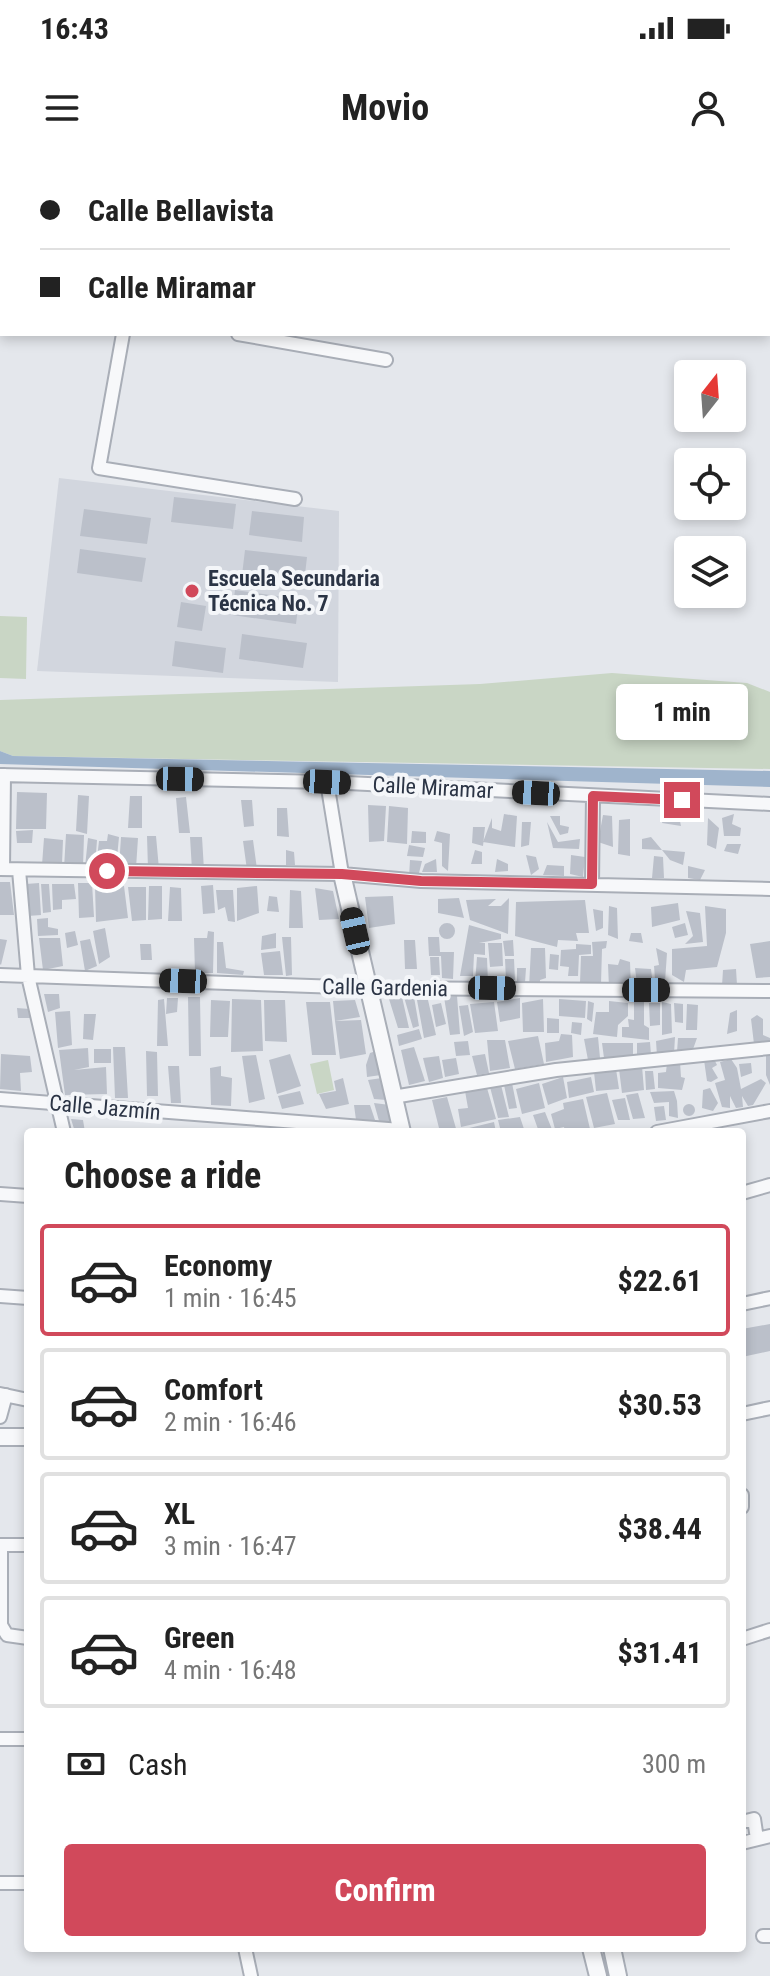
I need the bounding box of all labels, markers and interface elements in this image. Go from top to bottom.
text: 16:43 [40,11,109,46]
icon: menu [40,86,84,130]
icon: person [686,86,730,130]
text: Movio [341,87,429,129]
text: Calle Bellavista [88,193,274,228]
text: Calle Miramar [88,270,256,305]
north arrow [674,360,746,432]
map controls [674,360,746,608]
button: locate [674,448,746,520]
button: layers [674,536,746,608]
place label: Escuela Secundaria Técnica No. 7 [208,566,380,616]
marker: Escuela Secundaria Técnica No. 7 [183,582,201,600]
callout: 1 min [616,684,748,740]
text: 1 min [653,697,711,727]
car [156,767,204,791]
car [302,769,352,795]
street label: Calle Miramar [372,772,494,803]
car [511,780,561,806]
route end [664,782,700,818]
route start [89,853,125,889]
car [338,905,372,957]
car [159,968,207,994]
street label: Calle Gardenia [322,974,448,1001]
car [468,976,516,1000]
car [622,978,670,1002]
street label: Calle Jazmín [48,1090,162,1125]
text: Choose a ride [64,1155,261,1197]
icon: car [68,1244,140,1316]
text: Economy [164,1248,272,1283]
text: $22.61 [617,1263,702,1298]
text: 1 min · 16:45 [164,1283,297,1313]
icon: car [68,1368,140,1440]
text: Comfort [164,1372,263,1407]
text: $30.53 [617,1387,702,1422]
text: 2 min · 16:46 [164,1407,297,1437]
icon: car [68,1492,140,1564]
text: XL [164,1496,195,1531]
text: $38.44 [617,1511,702,1546]
text: 3 min · 16:47 [164,1531,297,1561]
icon: car [68,1616,140,1688]
text: Green [164,1620,235,1655]
text: $31.41 [617,1635,702,1670]
text: 4 min · 16:48 [164,1655,297,1685]
icon: cash [64,1742,108,1786]
text: Cash [128,1747,188,1782]
text: 300 m [642,1749,706,1779]
button: Confirm [64,1844,706,1936]

